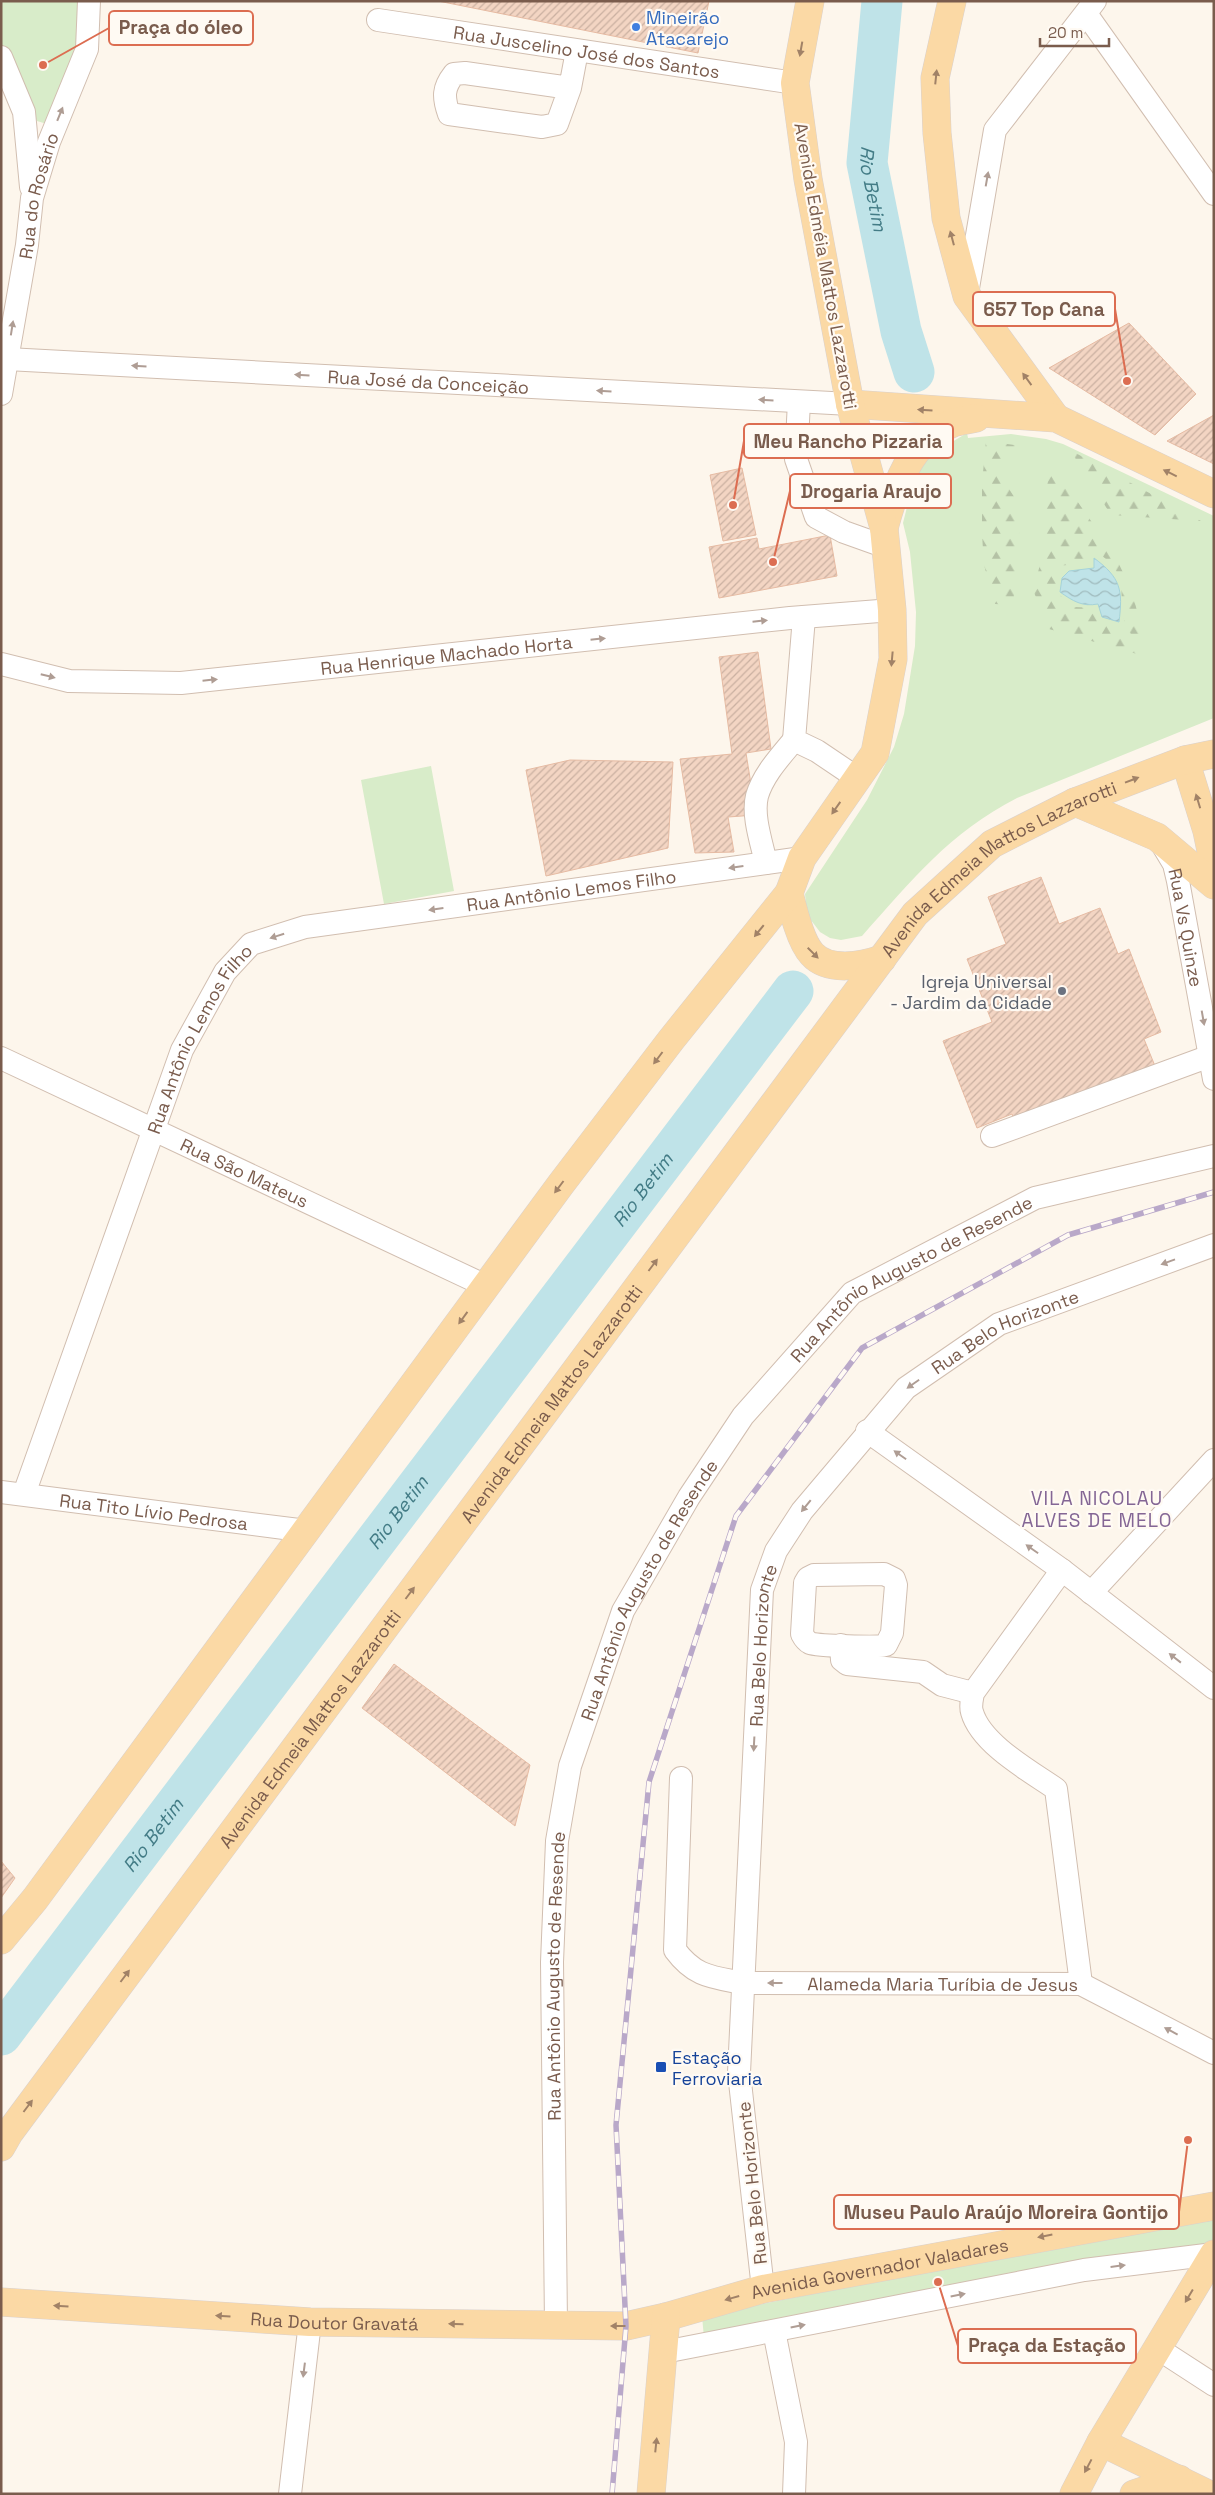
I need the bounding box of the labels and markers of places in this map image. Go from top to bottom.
place label: Mineirão Atacarejo [646,6,729,50]
callout: Praça do óleo [109,11,253,45]
marker: Mineirão Atacarejo [630,21,642,33]
callout: 657 Top Cana [973,292,1115,326]
callout: Meu Rancho Pizzaria [744,424,953,458]
callout: Drogaria Araujo [790,474,951,508]
place label: Igreja Universal - Jardim da Cidade [890,970,1052,1014]
marker: Igreja Universal - Jardim da Cidade [1056,985,1068,997]
place label: Estação Ferroviaria [672,2046,762,2090]
marker: Estação Ferroviaria [654,2060,668,2074]
callout: Museu Paulo Araújo Moreira Gontijo [834,2195,1179,2229]
callout: Praça da Estação [958,2329,1136,2363]

